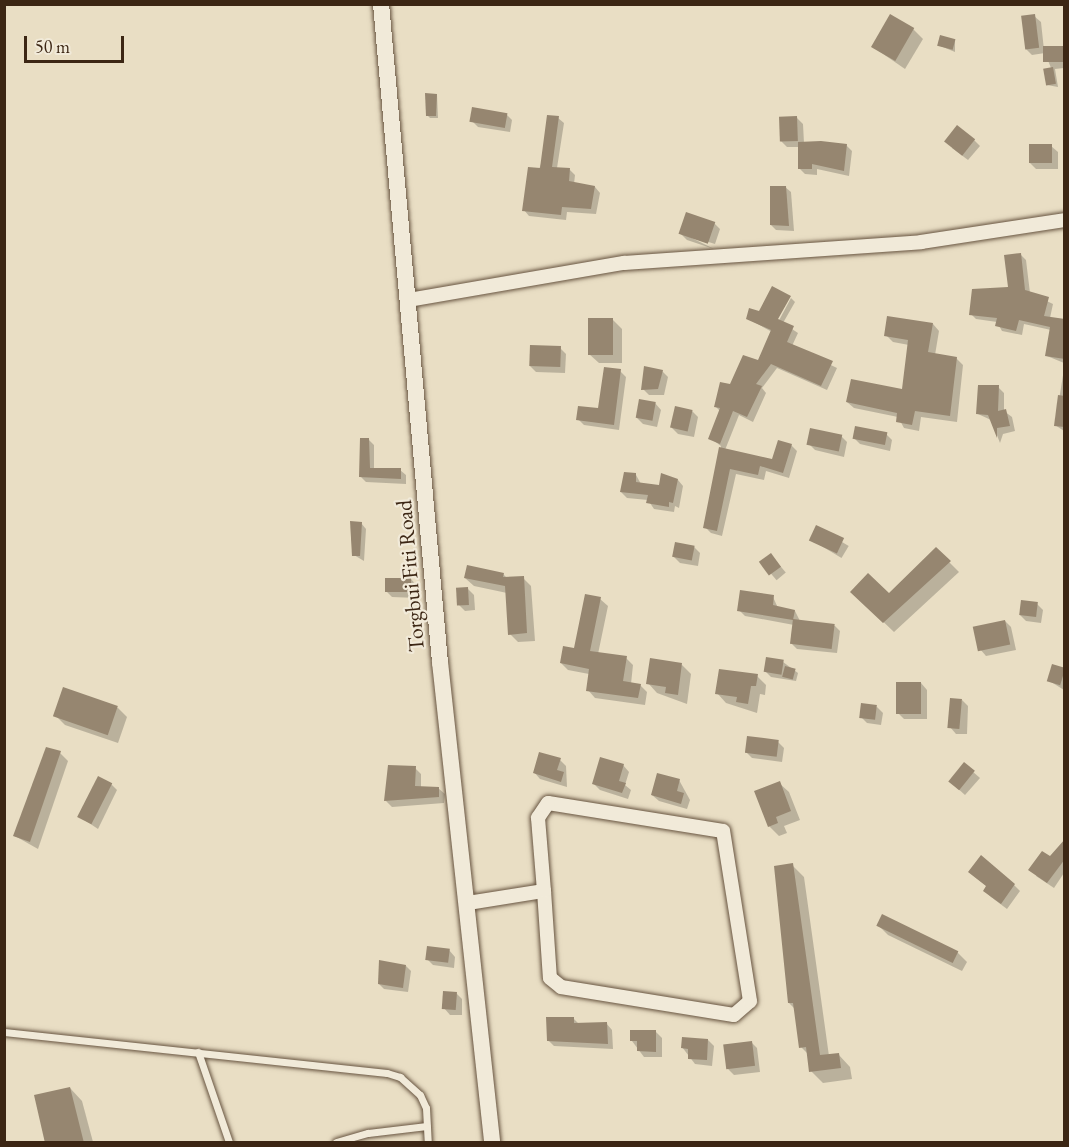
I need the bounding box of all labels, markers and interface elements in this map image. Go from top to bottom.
scale bar [27,24,128,62]
text: 50 m [35,35,70,58]
street label: Torgbui Fiti Road [390,499,430,653]

